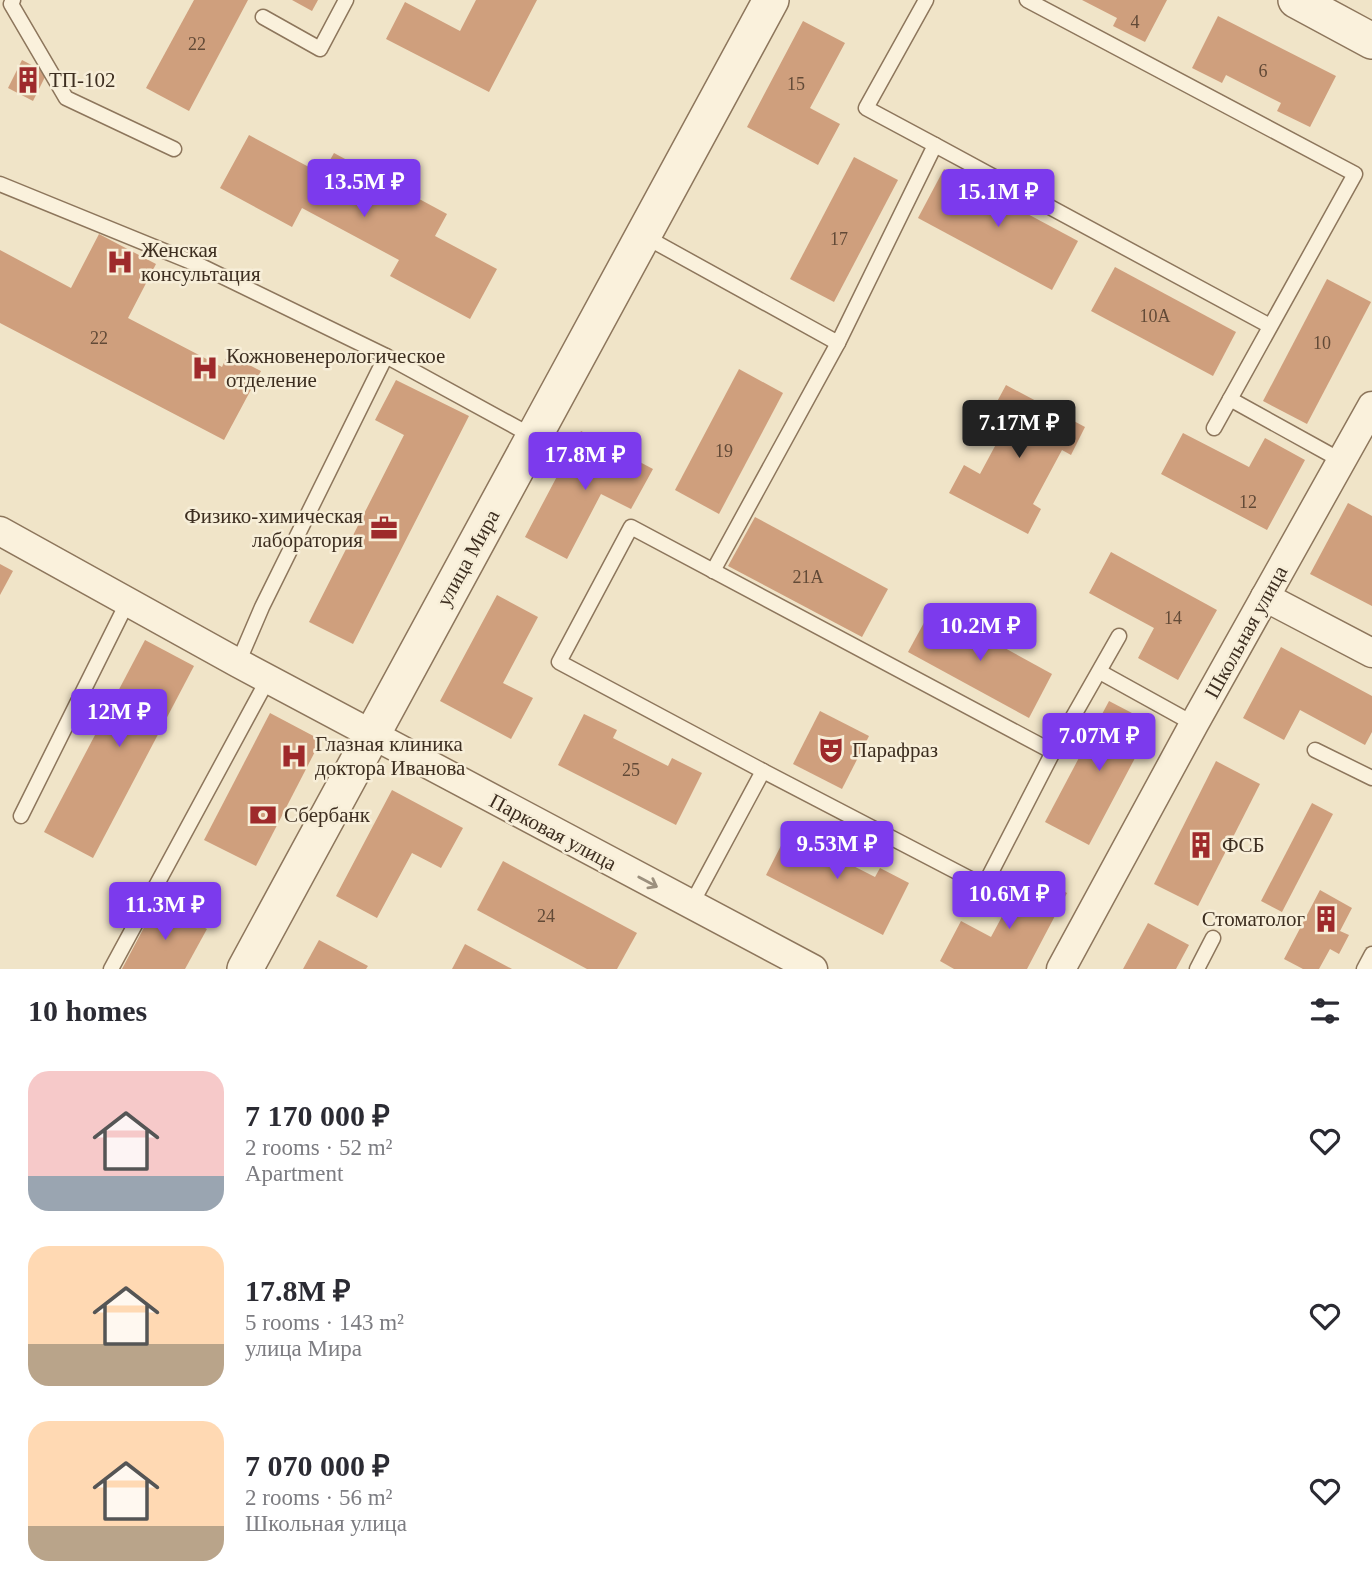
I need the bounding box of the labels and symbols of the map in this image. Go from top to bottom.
house number: 4 [1131,12,1140,32]
house number: 22 [188,34,206,54]
house number: 6 [1259,61,1268,81]
building icon: ТП-102 [13,65,43,95]
place label: ТП-102 [49,68,116,92]
house number: 15 [787,74,805,94]
pin: 13.5M ₽ [299,160,429,219]
pin: 15.1M ₽ [933,170,1063,229]
house number: 17 [830,229,848,249]
place label: Женская консультация [141,238,261,286]
hospital icon: Женская консультация [105,247,135,277]
house number: 10А [1140,306,1171,326]
house number: 22 [90,328,108,348]
house number: 10 [1313,333,1331,353]
place label: Кожновенерологическое отделение [226,344,445,392]
hospital icon: Кожновенерологическое отделение [190,353,220,383]
pin: 7.17M ₽ [954,400,1084,460]
pin: 17.8M ₽ [520,433,650,492]
house number: 19 [715,441,733,461]
house number: 12 [1239,492,1257,512]
place label: Физико-химическая лаборатория [184,504,363,552]
street label: улица Мира [432,505,505,611]
office icon: Физико-химическая лаборатория [369,513,399,543]
street label: Школьная улица [1200,561,1293,703]
house number: 21А [793,567,824,587]
pin: 10.2M ₽ [915,604,1045,663]
house number: 14 [1164,608,1182,628]
pin: 12M ₽ [70,690,168,749]
pin: 7.07M ₽ [1034,714,1164,773]
place label: Глазная клиника доктора Иванова [315,732,466,780]
theatre icon: Парафраз [816,735,846,765]
place label: Парафраз [852,738,938,762]
hospital icon: Глазная клиника доктора Иванова [279,741,309,771]
house number: 25 [622,760,640,780]
street label: Парковая улица [485,788,621,876]
bank icon: Сбербанк [248,800,278,830]
place label: Сбербанк [284,803,371,827]
pin: 9.53M ₽ [772,822,902,881]
building icon: ФСБ [1186,830,1216,860]
place label: ФСБ [1222,833,1265,857]
pin: 10.6M ₽ [944,872,1074,931]
one-way arrow [637,876,658,889]
pin: 11.3M ₽ [100,883,230,942]
building icon: Стоматолог [1311,904,1341,934]
house number: 24 [537,906,555,926]
place label: Стоматолог [1202,907,1305,931]

